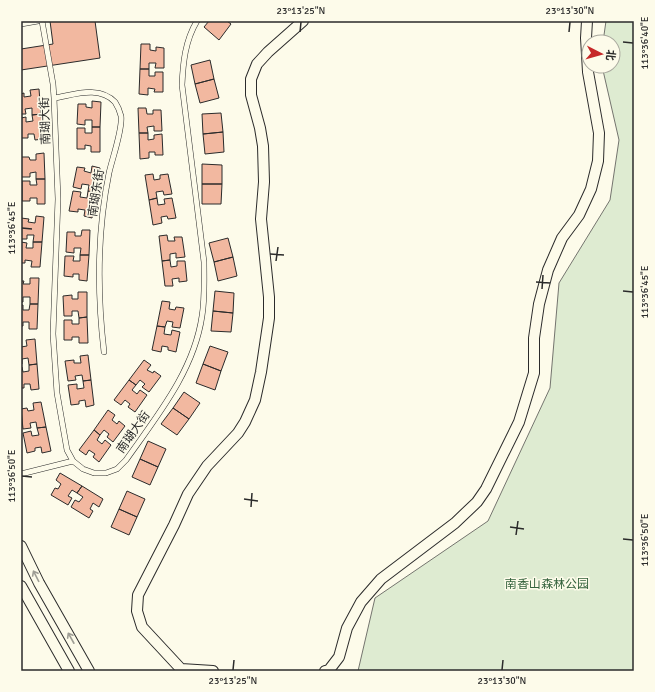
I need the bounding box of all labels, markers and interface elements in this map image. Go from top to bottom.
text: 23°13'25"N [277,5,325,17]
text: 23°13'30"N [546,5,594,17]
text: 113°36'40"E [639,16,651,70]
north arrow [581,34,621,74]
text: 北 [603,49,617,61]
street label: 南瑚大街 [37,97,54,145]
street label: 南瑚东街 [85,168,108,218]
text: 113°36'45"E [6,201,18,255]
text: 113°36'45"E [639,265,651,319]
street label: 南瑚大街 [113,408,153,456]
text: 113°36'50"E [6,449,18,503]
text: 113°36'50"E [639,513,651,567]
one-way arrow [31,570,39,582]
park label: 南香山森林公园 [505,577,589,592]
one-way arrow [66,632,74,644]
text: 23°13'25"N [209,675,257,687]
text: 23°13'30"N [478,675,526,687]

